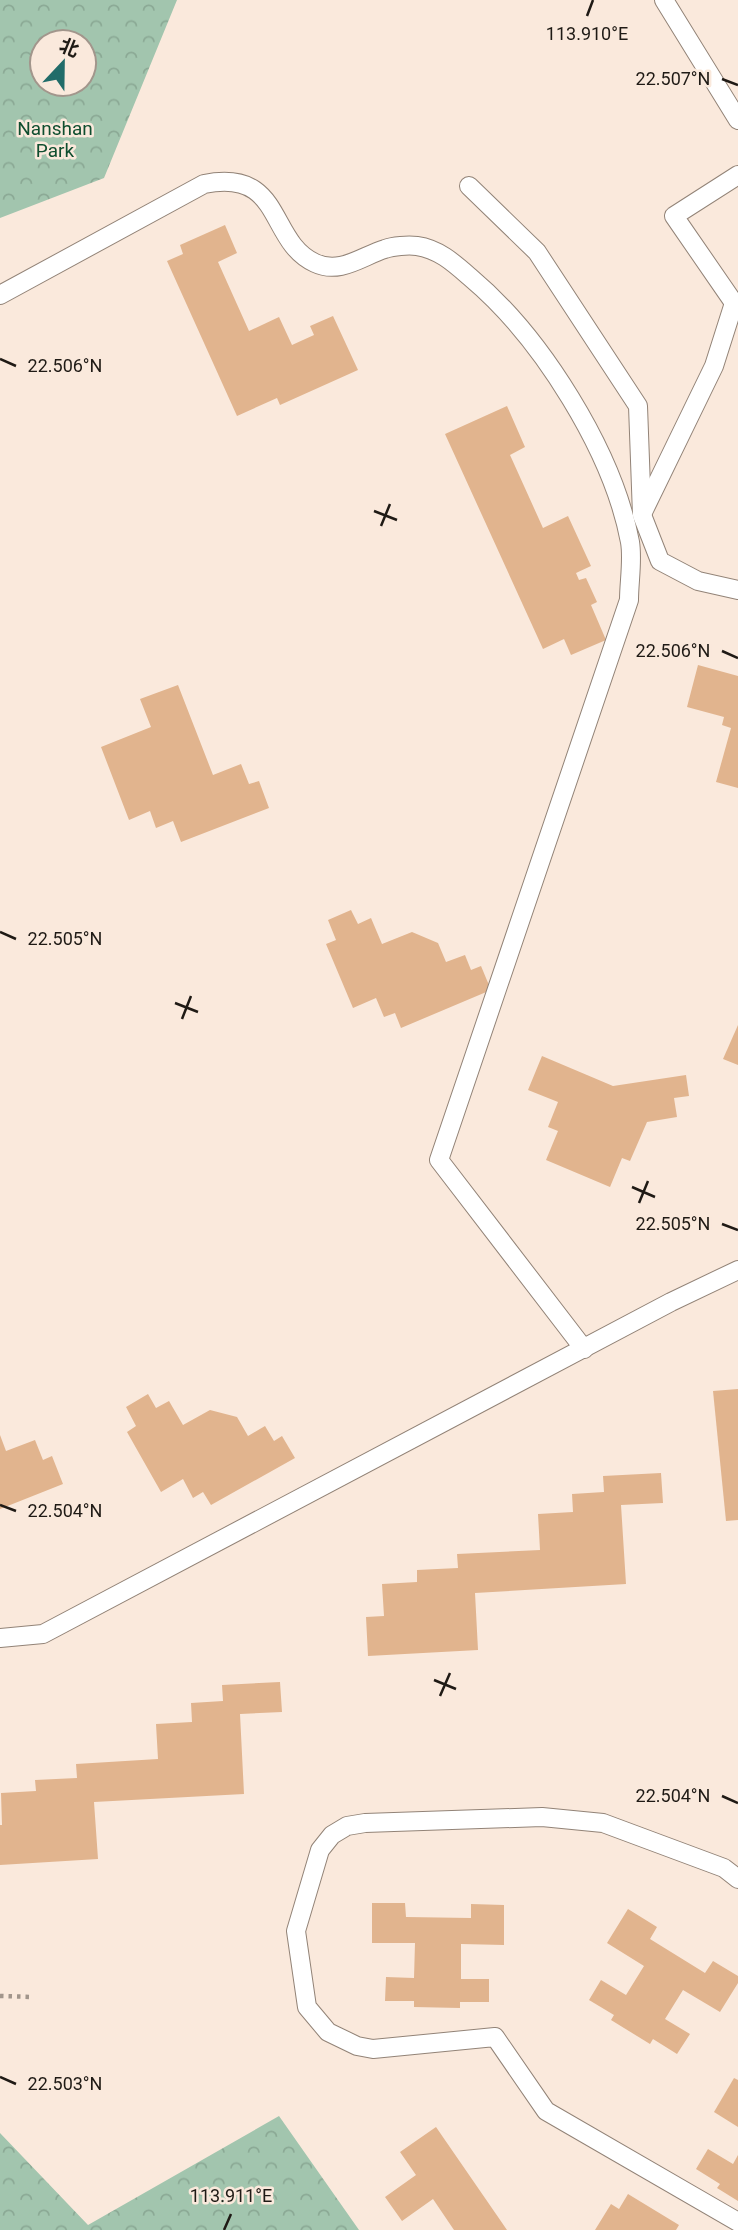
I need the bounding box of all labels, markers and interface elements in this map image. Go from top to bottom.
text: 113.910°E [546,23,628,44]
north arrow [28,28,98,98]
text: 北 [56,33,82,62]
text: 22.507°N [636,68,710,89]
park label: Nanshan Park [17,117,93,162]
text: 22.506°N [28,355,102,376]
text: 22.506°N [636,640,710,661]
text: 22.505°N [28,928,102,949]
text: 22.505°N [636,1213,710,1234]
text: 22.504°N [28,1500,102,1521]
text: 22.504°N [636,1785,710,1806]
text: 22.503°N [28,2073,102,2094]
text: 113.911°E [190,2185,272,2206]

